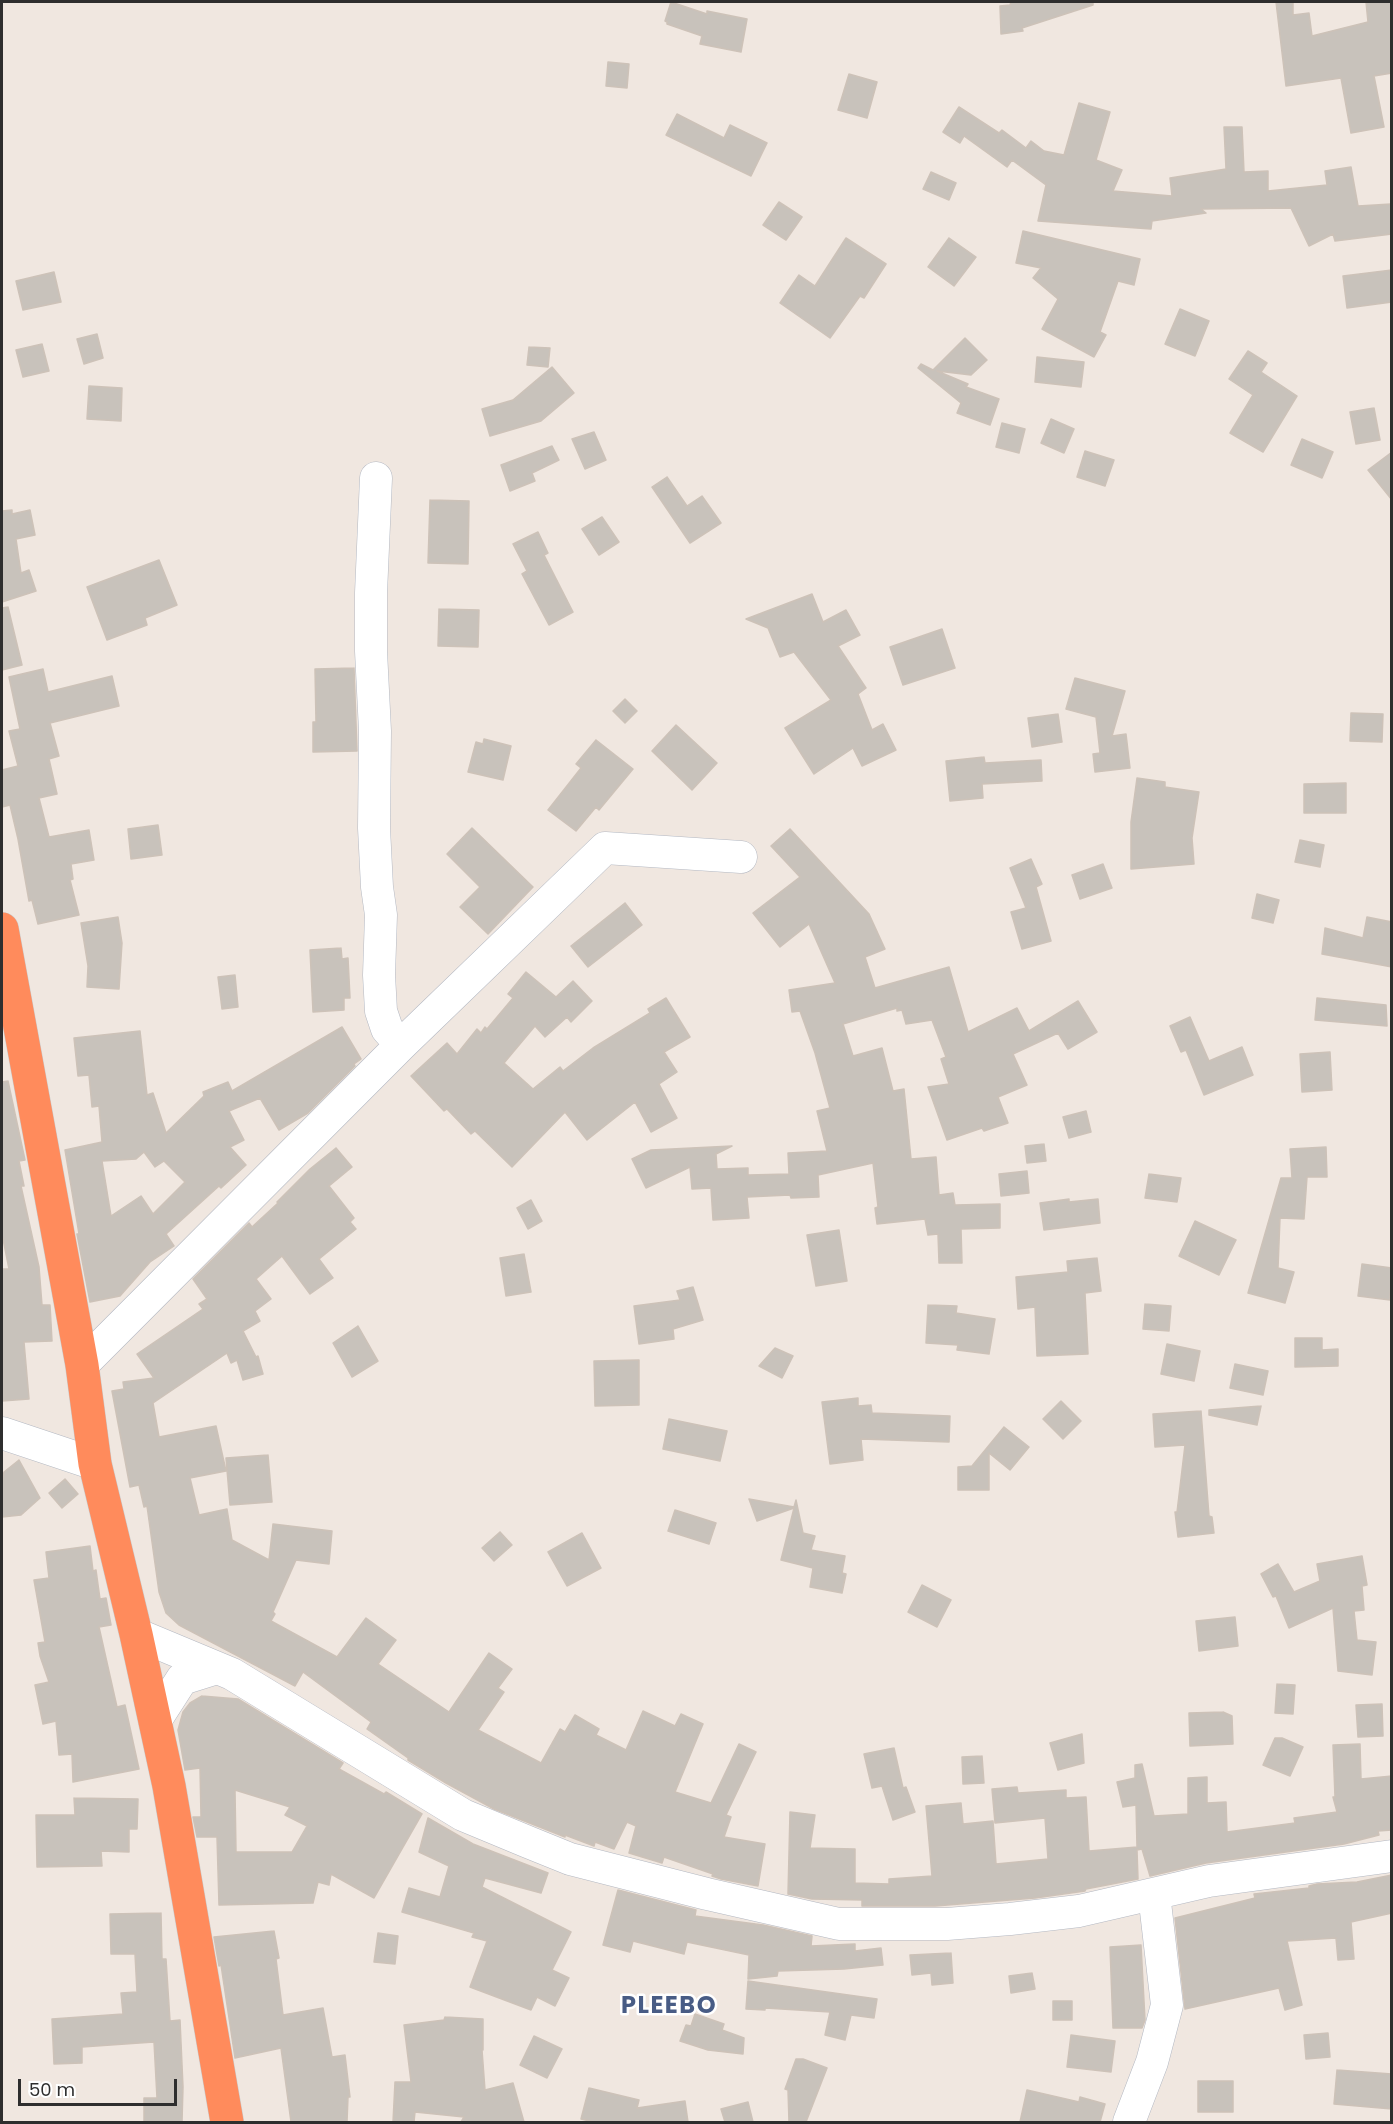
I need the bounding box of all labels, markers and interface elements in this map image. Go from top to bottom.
district label: PLEEBO [621,1993,717,2021]
scale bar [21,2067,180,2105]
text: 50 m [29,2077,75,2102]

